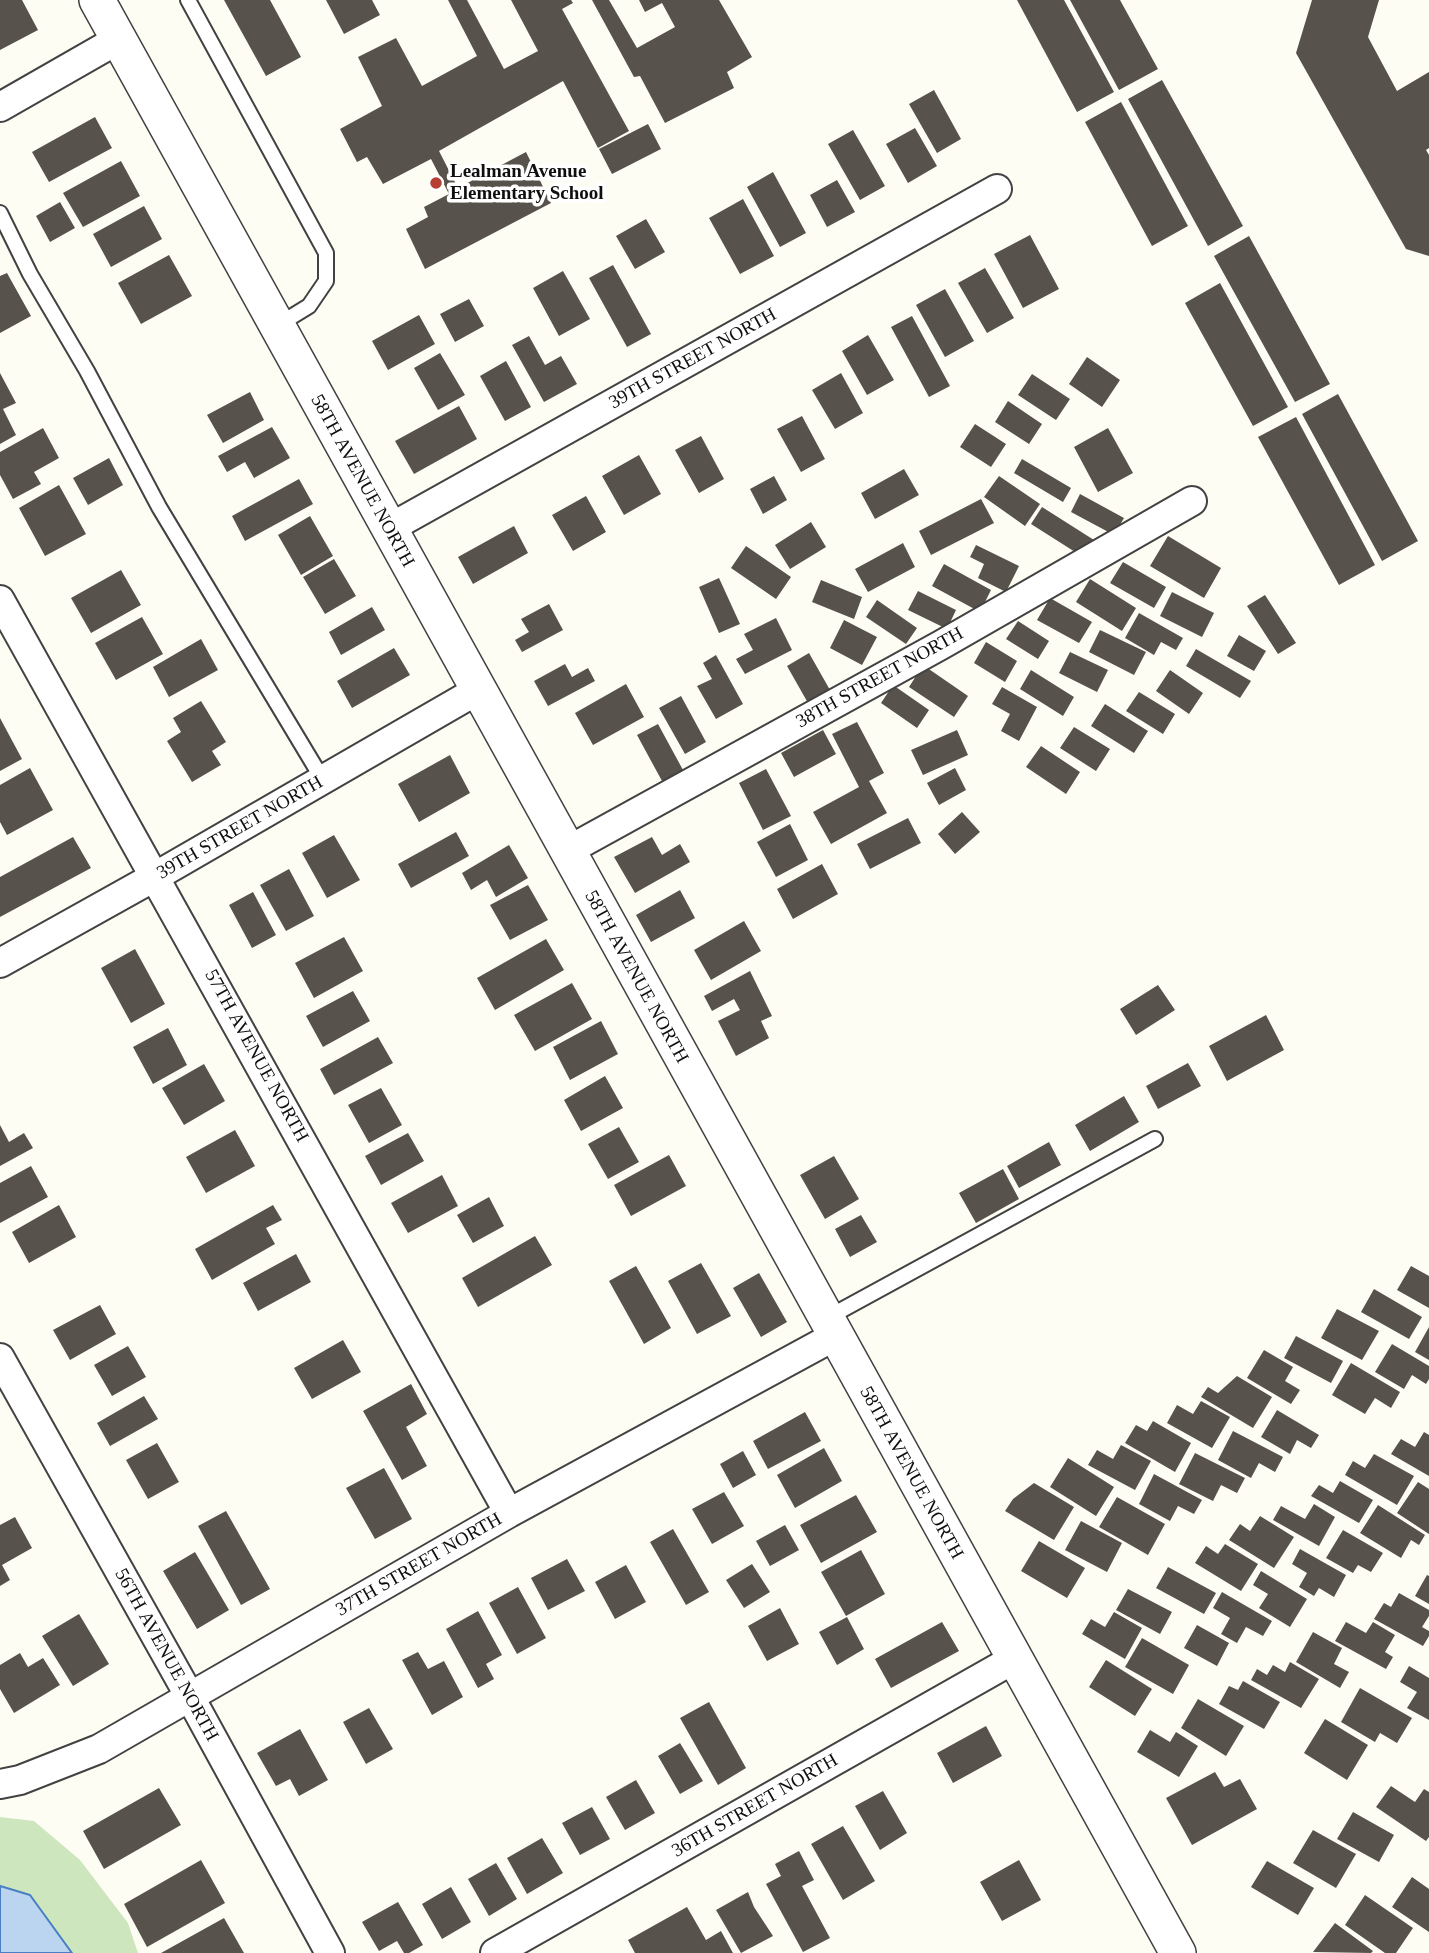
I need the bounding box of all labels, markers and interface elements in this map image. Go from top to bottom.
place label: Lealman Avenue Elementary School [450,161,604,205]
marker: Lealman Avenue Elementary School [428,175,444,191]
street label: 39TH STREET NORTH [605,304,781,414]
street label: 58TH AVENUE NORTH [305,391,419,571]
street label: 38TH STREET NORTH [792,623,968,733]
street label: 39TH STREET NORTH [153,771,327,885]
street label: 58TH AVENUE NORTH [579,887,693,1067]
street label: 57TH AVENUE NORTH [199,966,313,1146]
street label: 58TH AVENUE NORTH [854,1383,968,1563]
street label: 37TH STREET NORTH [332,1508,506,1622]
street label: 56TH AVENUE NORTH [109,1565,223,1745]
street label: 36TH STREET NORTH [668,1749,842,1863]

